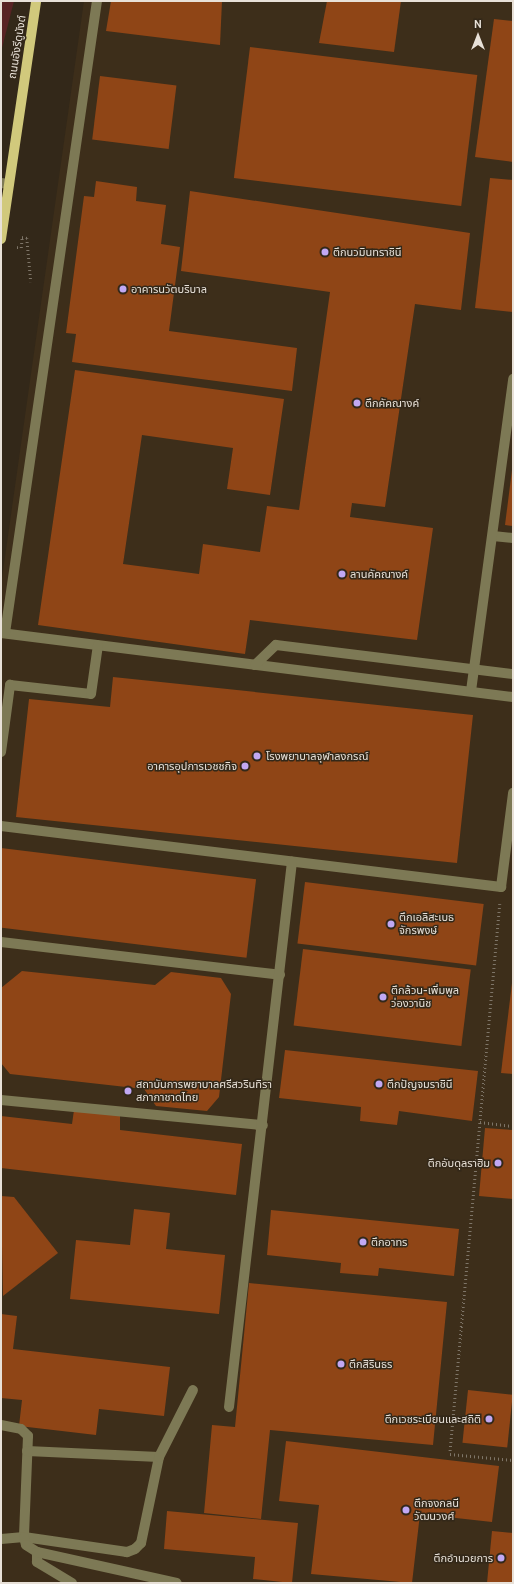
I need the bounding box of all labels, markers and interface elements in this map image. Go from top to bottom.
street label: ถนนอังรีดูนังต์ [5,14,29,80]
north arrow [458,16,498,56]
text: N [474,17,482,31]
place label: ตึกนวมินทราชินี [333,245,402,259]
marker: ตึกนวมินทราชินี [320,247,330,257]
place label: อาคารนวัตบริบาล [131,282,207,296]
marker: อาคารนวัตบริบาล [118,284,128,294]
place label: ตึกคัคณางค์ [365,396,419,410]
marker: ตึกคัคณางค์ [352,398,362,408]
place label: ลานคัคณางค์ [350,567,408,581]
marker: ลานคัคณางค์ [337,569,347,579]
place label: โรงพยาบาลจุฬาลงกรณ์ [266,749,368,763]
marker: โรงพยาบาลจุฬาลงกรณ์ [251,750,263,762]
place label: อาคารอุปการเวชชกิจ [147,759,237,773]
marker: อาคารอุปการเวชชกิจ [240,761,250,771]
place label: ตึกเอลิสะเบธ จักรพงษ์ [399,911,454,937]
marker: ตึกเอลิสะเบธ จักรพงษ์ [386,919,396,929]
place label: ตึกล้วน-เพิ่มพูล ว่องวานิช [391,984,459,1010]
marker: ตึกล้วน-เพิ่มพูล ว่องวานิช [378,992,388,1002]
place label: ตึกปัญจมราชินี [387,1077,452,1091]
place label: สถาบันการพยาบาลศรีสวรินทิรา สภากาชาดไทย [136,1078,272,1104]
marker: ตึกปัญจมราชินี [374,1079,384,1089]
marker: สถาบันการพยาบาลศรีสวรินทิรา สภากาชาดไทย [123,1086,133,1096]
place label: ตึกอับดุลราฮิม [428,1156,490,1170]
marker: ตึกอับดุลราฮิม [493,1158,503,1168]
place label: ตึกอาทร [371,1235,407,1249]
marker: ตึกอาทร [358,1237,368,1247]
place label: ตึกสิรินธร [349,1357,392,1371]
marker: ตึกสิรินธร [336,1359,346,1369]
place label: ตึกเวชระเบียนและสถิติ [385,1412,481,1426]
marker: ตึกเวชระเบียนและสถิติ [484,1414,494,1424]
place label: ตึกจงกลนี วัฒนวงศ์ [414,1497,459,1523]
marker: ตึกจงกลนี วัฒนวงศ์ [401,1505,411,1515]
place label: ตึกอำนวยการ [434,1551,493,1565]
marker: ตึกอำนวยการ [496,1553,506,1563]

